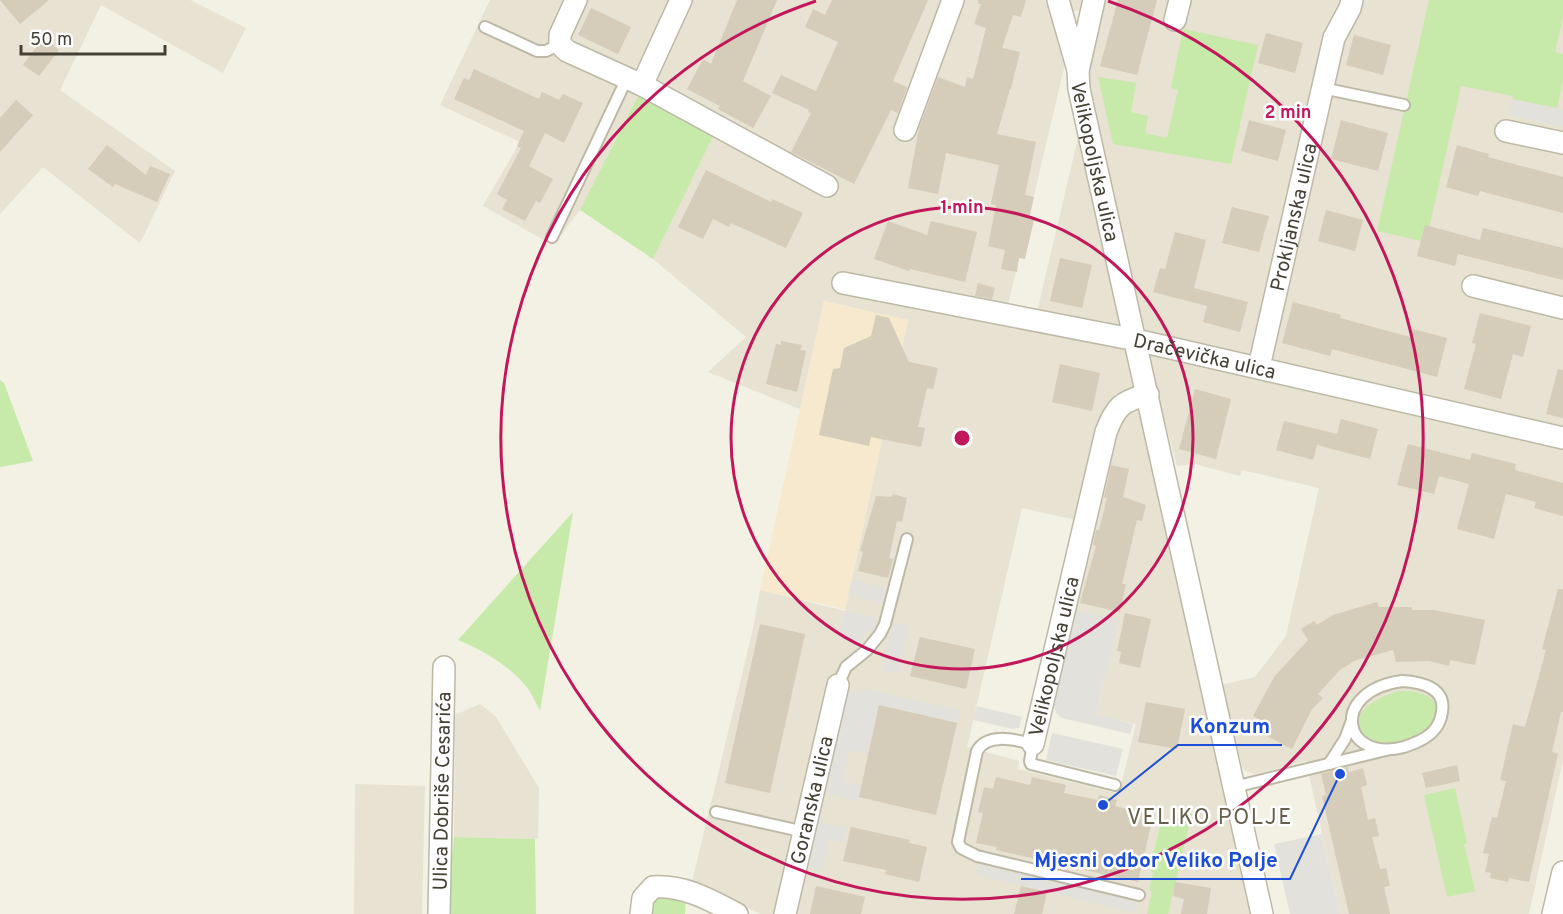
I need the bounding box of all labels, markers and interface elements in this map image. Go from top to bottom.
scale bar [21,18,165,56]
text: 50 m [30,29,72,52]
street label: Velikopoljska ulica [1064,81,1124,245]
text: 2 min [1264,102,1312,125]
street label: Prokljanska ulica [1266,141,1325,294]
text: 1 min [940,197,984,220]
street label: Dračevička ulica [1130,329,1278,387]
centre of rings [952,428,972,448]
street label: Velikopoljska ulica [1024,574,1087,740]
street label: Ulica Dobriše Cesarića [428,691,459,891]
callout: Konzum [1178,706,1282,745]
text: Konzum [1190,714,1270,741]
street label: Goranska ulica [786,734,841,867]
district label: VELIKO POLJE [1127,805,1293,832]
callout: Mjesni odbor Veliko Polje [1021,840,1290,879]
text: Mjesni odbor Veliko Polje [1034,848,1278,875]

